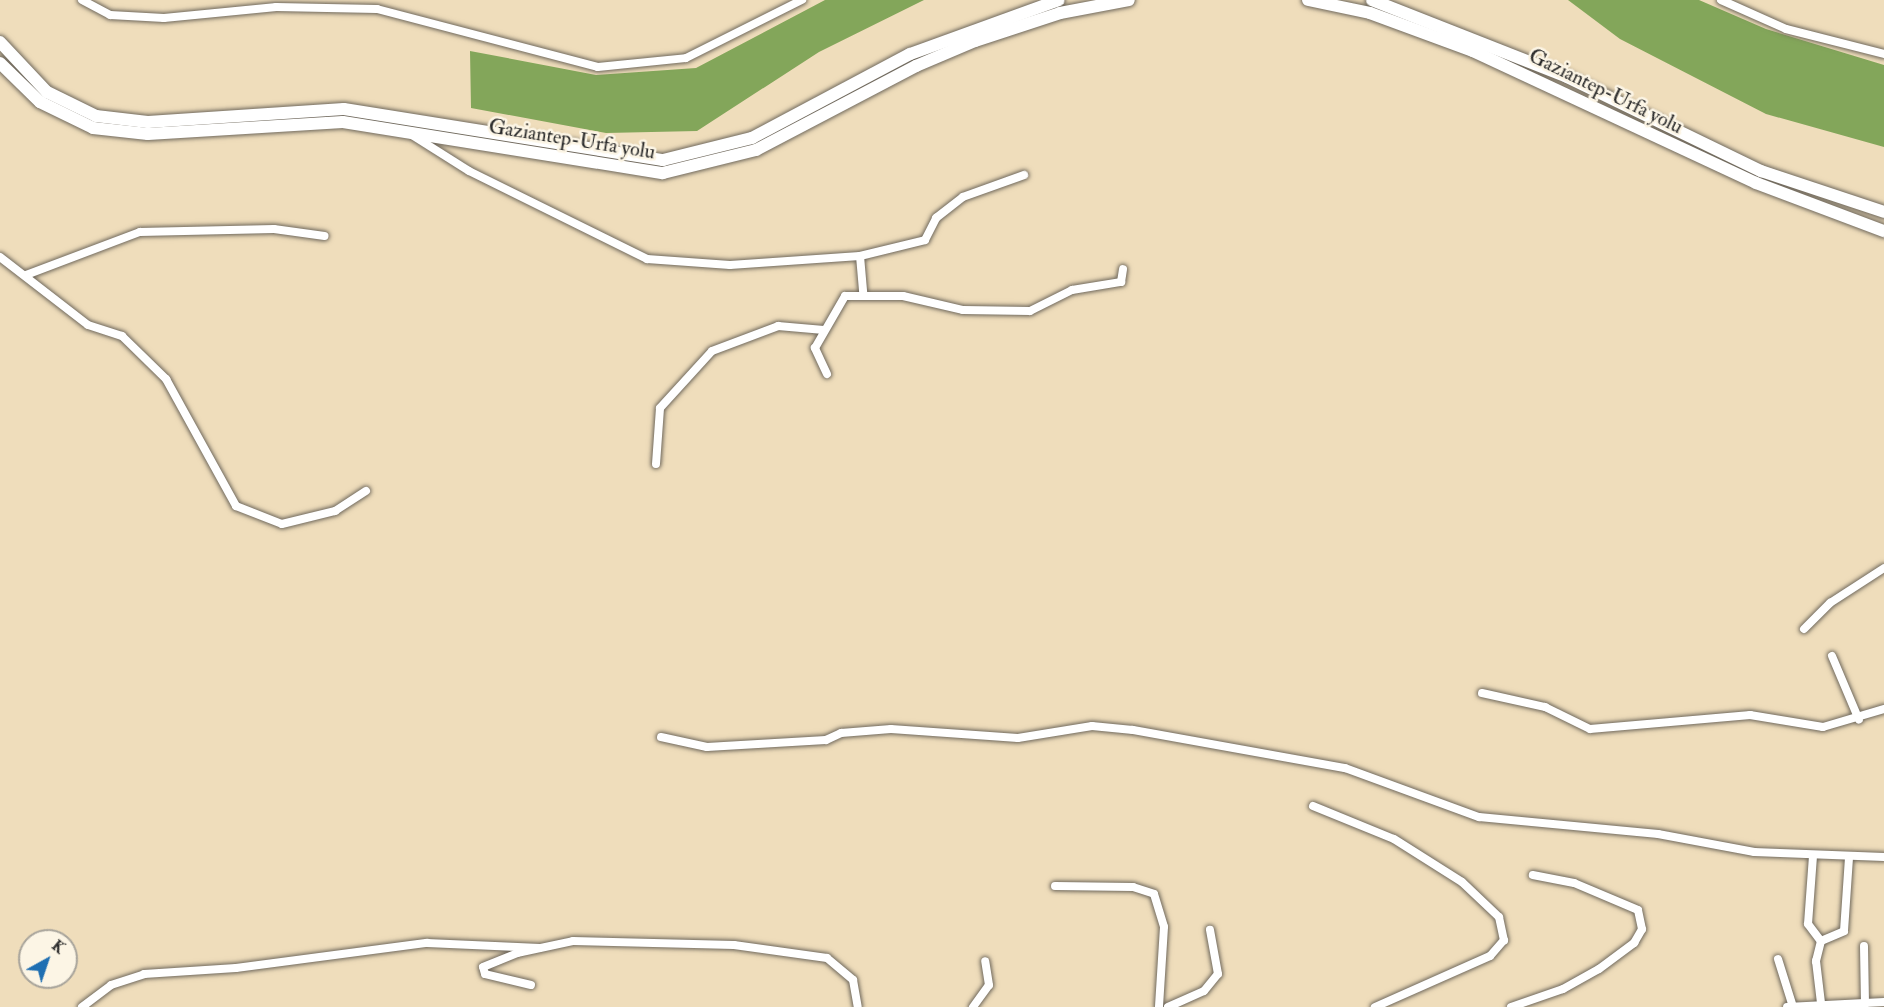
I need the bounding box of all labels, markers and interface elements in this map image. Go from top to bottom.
street label: Gaziantep-Urfa yolu [1525,43,1687,139]
street label: Gaziantep-Urfa yolu [487,114,657,164]
north arrow [18,929,78,989]
text: K [48,935,69,958]

